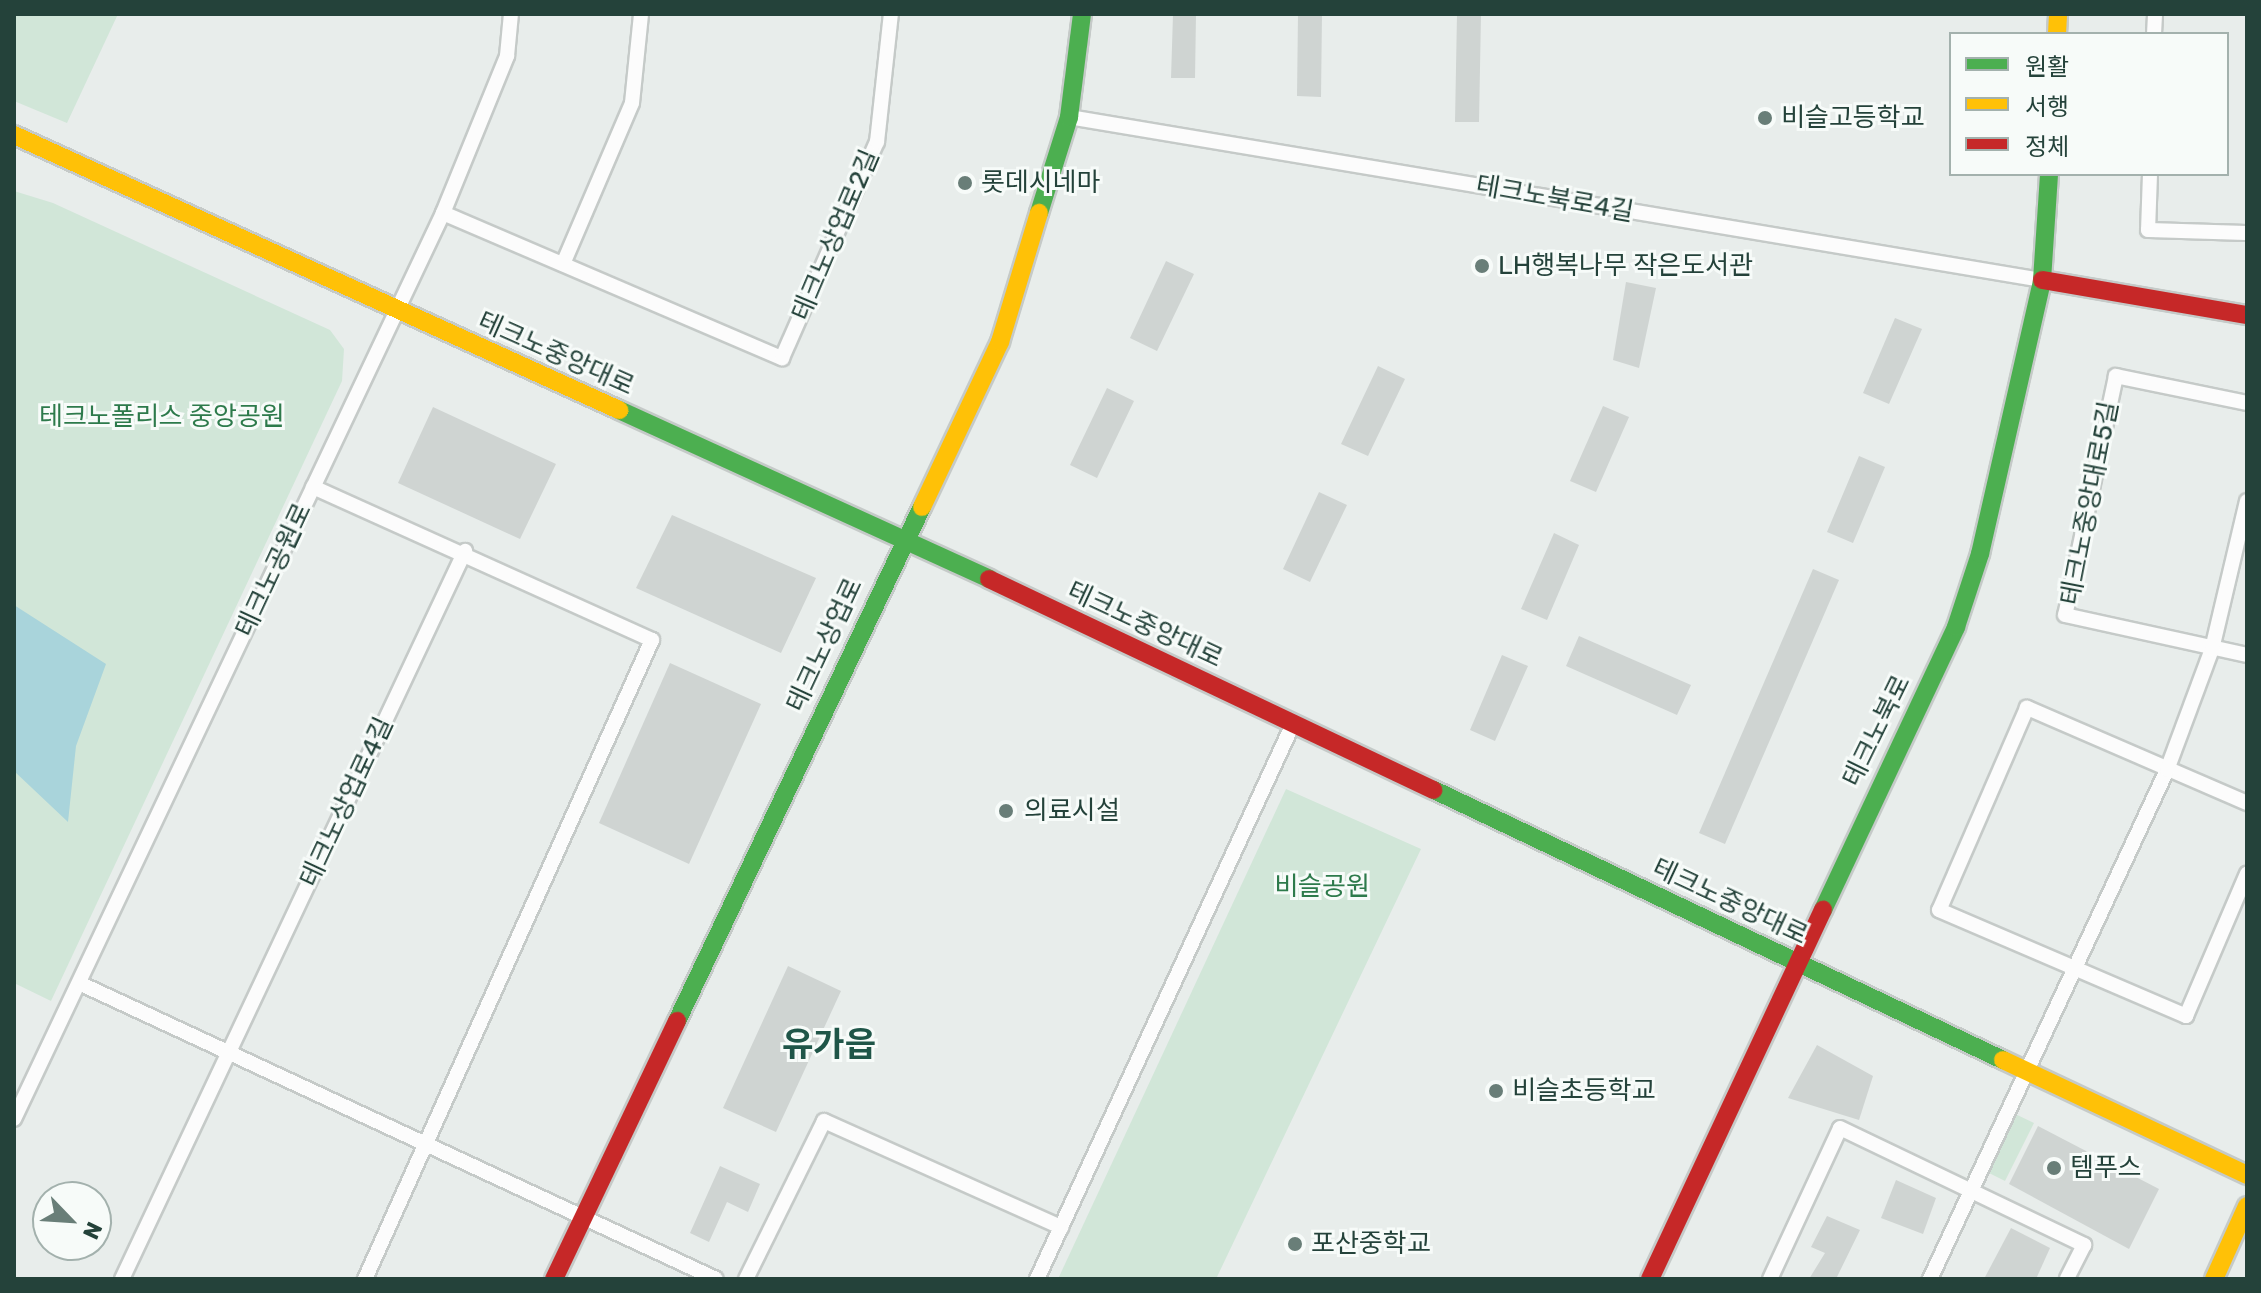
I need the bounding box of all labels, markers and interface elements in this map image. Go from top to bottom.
legend [1949,32,2229,176]
text: 원활 [2025,53,2069,81]
text: 서행 [2025,93,2069,121]
place label: 비슬고등학교 [1781,102,1925,134]
marker: 비슬고등학교 [1756,109,1774,127]
text: 정체 [2025,133,2069,161]
street label: 테크노상업로2길 [786,145,886,325]
place label: 롯데시네마 [981,167,1101,199]
street label: 테크노북로4길 [1474,170,1636,228]
marker: 롯데시네마 [956,174,974,192]
place label: LH행복나무 작은도서관 [1498,250,1753,282]
marker: LH행복나무 작은도서관 [1473,257,1491,275]
street label: 테크노중앙대로 [473,306,639,402]
street label: 테크노중앙대로5길 [2055,399,2125,607]
park label: 테크노폴리스 중앙공원 [39,401,285,433]
street label: 테크노공원로 [230,498,318,642]
street label: 테크노상업로 [781,573,869,717]
street label: 테크노중앙대로 [1063,575,1227,675]
street label: 테크노북로 [1837,670,1917,792]
street label: 테크노상업로4길 [294,712,400,892]
place label: 의료시설 [1024,795,1120,827]
marker: 의료시설 [995,800,1017,822]
street label: 테크노중앙대로 [1648,852,1812,952]
park label: 비슬공원 [1274,871,1370,903]
district label: 유가읍 [782,1025,876,1065]
place label: 비슬초등학교 [1512,1075,1656,1107]
marker: 비슬초등학교 [1487,1082,1505,1100]
place label: 템푸스 [2070,1152,2142,1184]
marker: 템푸스 [2045,1159,2063,1177]
north arrow [32,1181,112,1261]
text: N [77,1218,108,1243]
place label: 포산중학교 [1311,1228,1431,1260]
marker: 포산중학교 [1286,1235,1304,1253]

